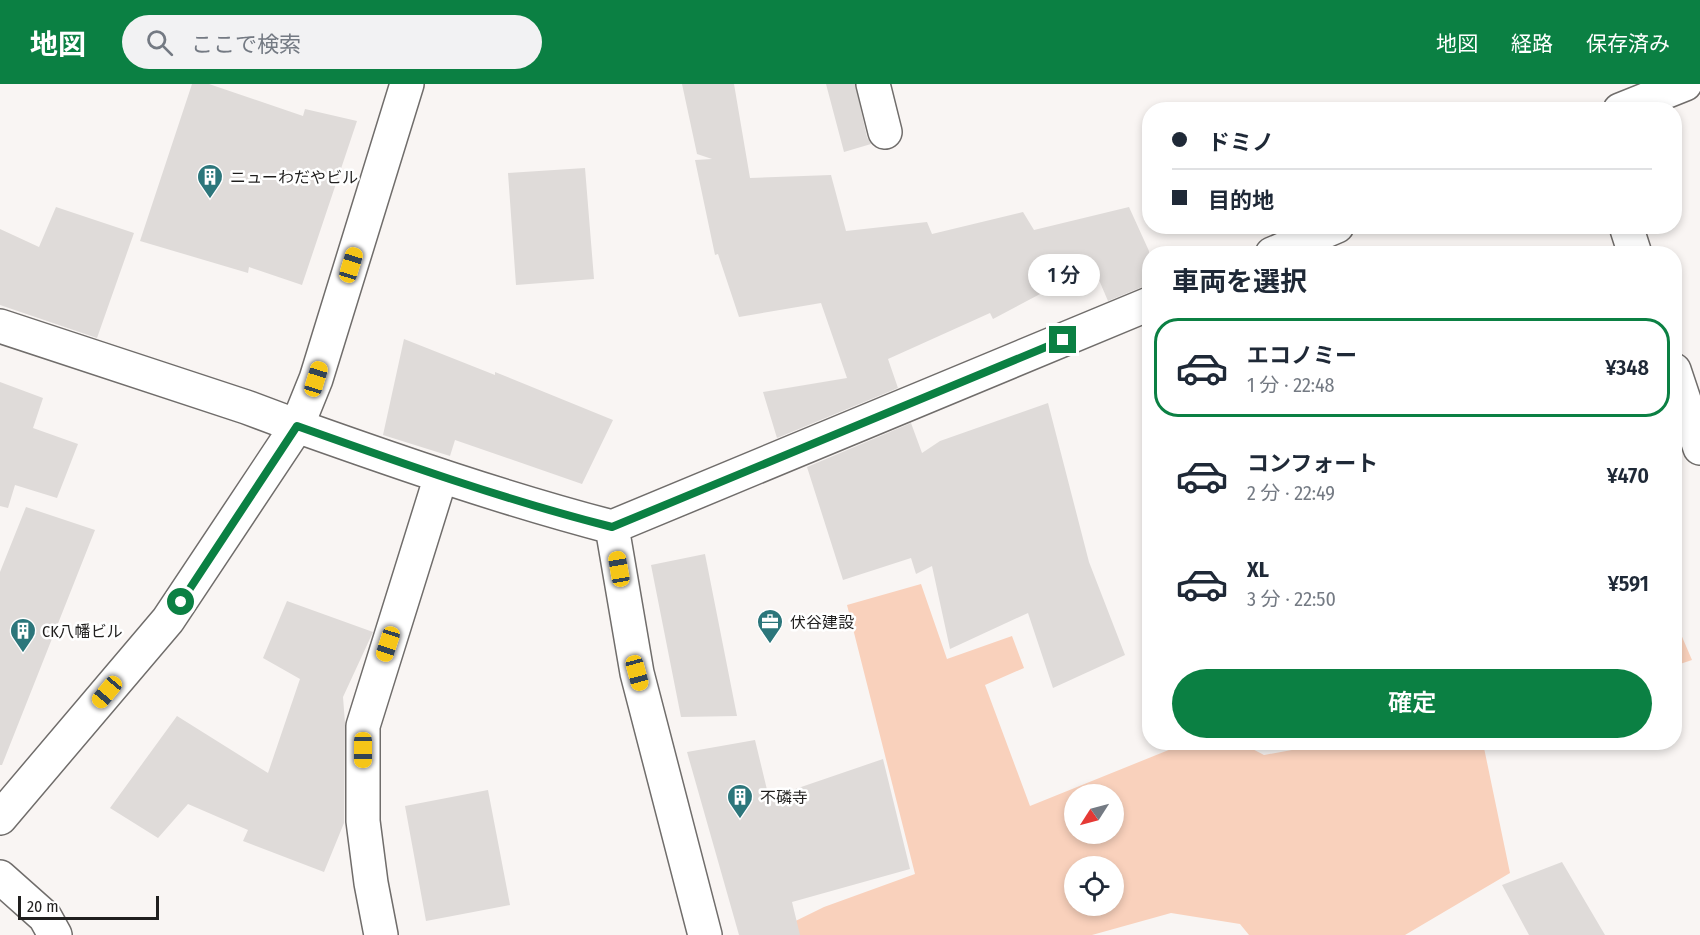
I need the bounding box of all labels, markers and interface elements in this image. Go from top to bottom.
search box [122,15,542,69]
icon: search [143,26,176,59]
text: 地図 [30,28,86,61]
text: ここで検索 [191,31,301,58]
text: 地図 [1436,31,1478,57]
text: 経路 [1511,31,1553,57]
text: 保存済み [1586,31,1670,57]
text: ドミノ [1208,129,1274,156]
building icon: ニューわだやビル [195,162,225,200]
place label: ニューわだやビル [230,168,358,187]
text: 目的地 [1208,187,1274,214]
car [337,245,365,285]
callout: 1 分 [1027,253,1099,295]
text: 1 分 [1048,263,1080,287]
text: 車両を選択 [1172,266,1307,298]
route end [1049,326,1076,353]
icon: car [1175,341,1229,395]
text: エコノミー [1247,342,1357,369]
text: ¥348 [1605,354,1649,381]
car [302,359,330,399]
text: 1 分 · 22:48 [1247,373,1335,397]
icon: car [1175,449,1229,503]
text: コンフォート [1247,450,1378,477]
text: ¥470 [1607,462,1649,489]
text: 2 分 · 22:49 [1247,481,1335,505]
car [607,550,631,588]
text: XL [1247,556,1269,583]
icon: car [1175,557,1229,611]
text: ¥591 [1608,570,1649,597]
text: 3 分 · 22:50 [1247,587,1336,611]
route start [167,588,194,615]
office icon: 伏谷建設 [755,607,785,645]
place label: 伏谷建設 [790,613,854,632]
building icon: CK八幡ビル [8,616,38,654]
place label: CK八幡ビル [42,622,123,641]
car [374,624,402,664]
car [624,653,650,693]
button: 確定 [1172,669,1652,738]
car [89,672,125,712]
car [354,732,372,768]
building icon: 不磷寺 [725,782,755,820]
north arrow [1064,784,1124,844]
map controls [1064,784,1124,916]
place label: 不磷寺 [760,788,808,807]
button: locate [1064,856,1124,916]
scale bar [18,893,159,920]
text: 20 m [27,897,58,916]

